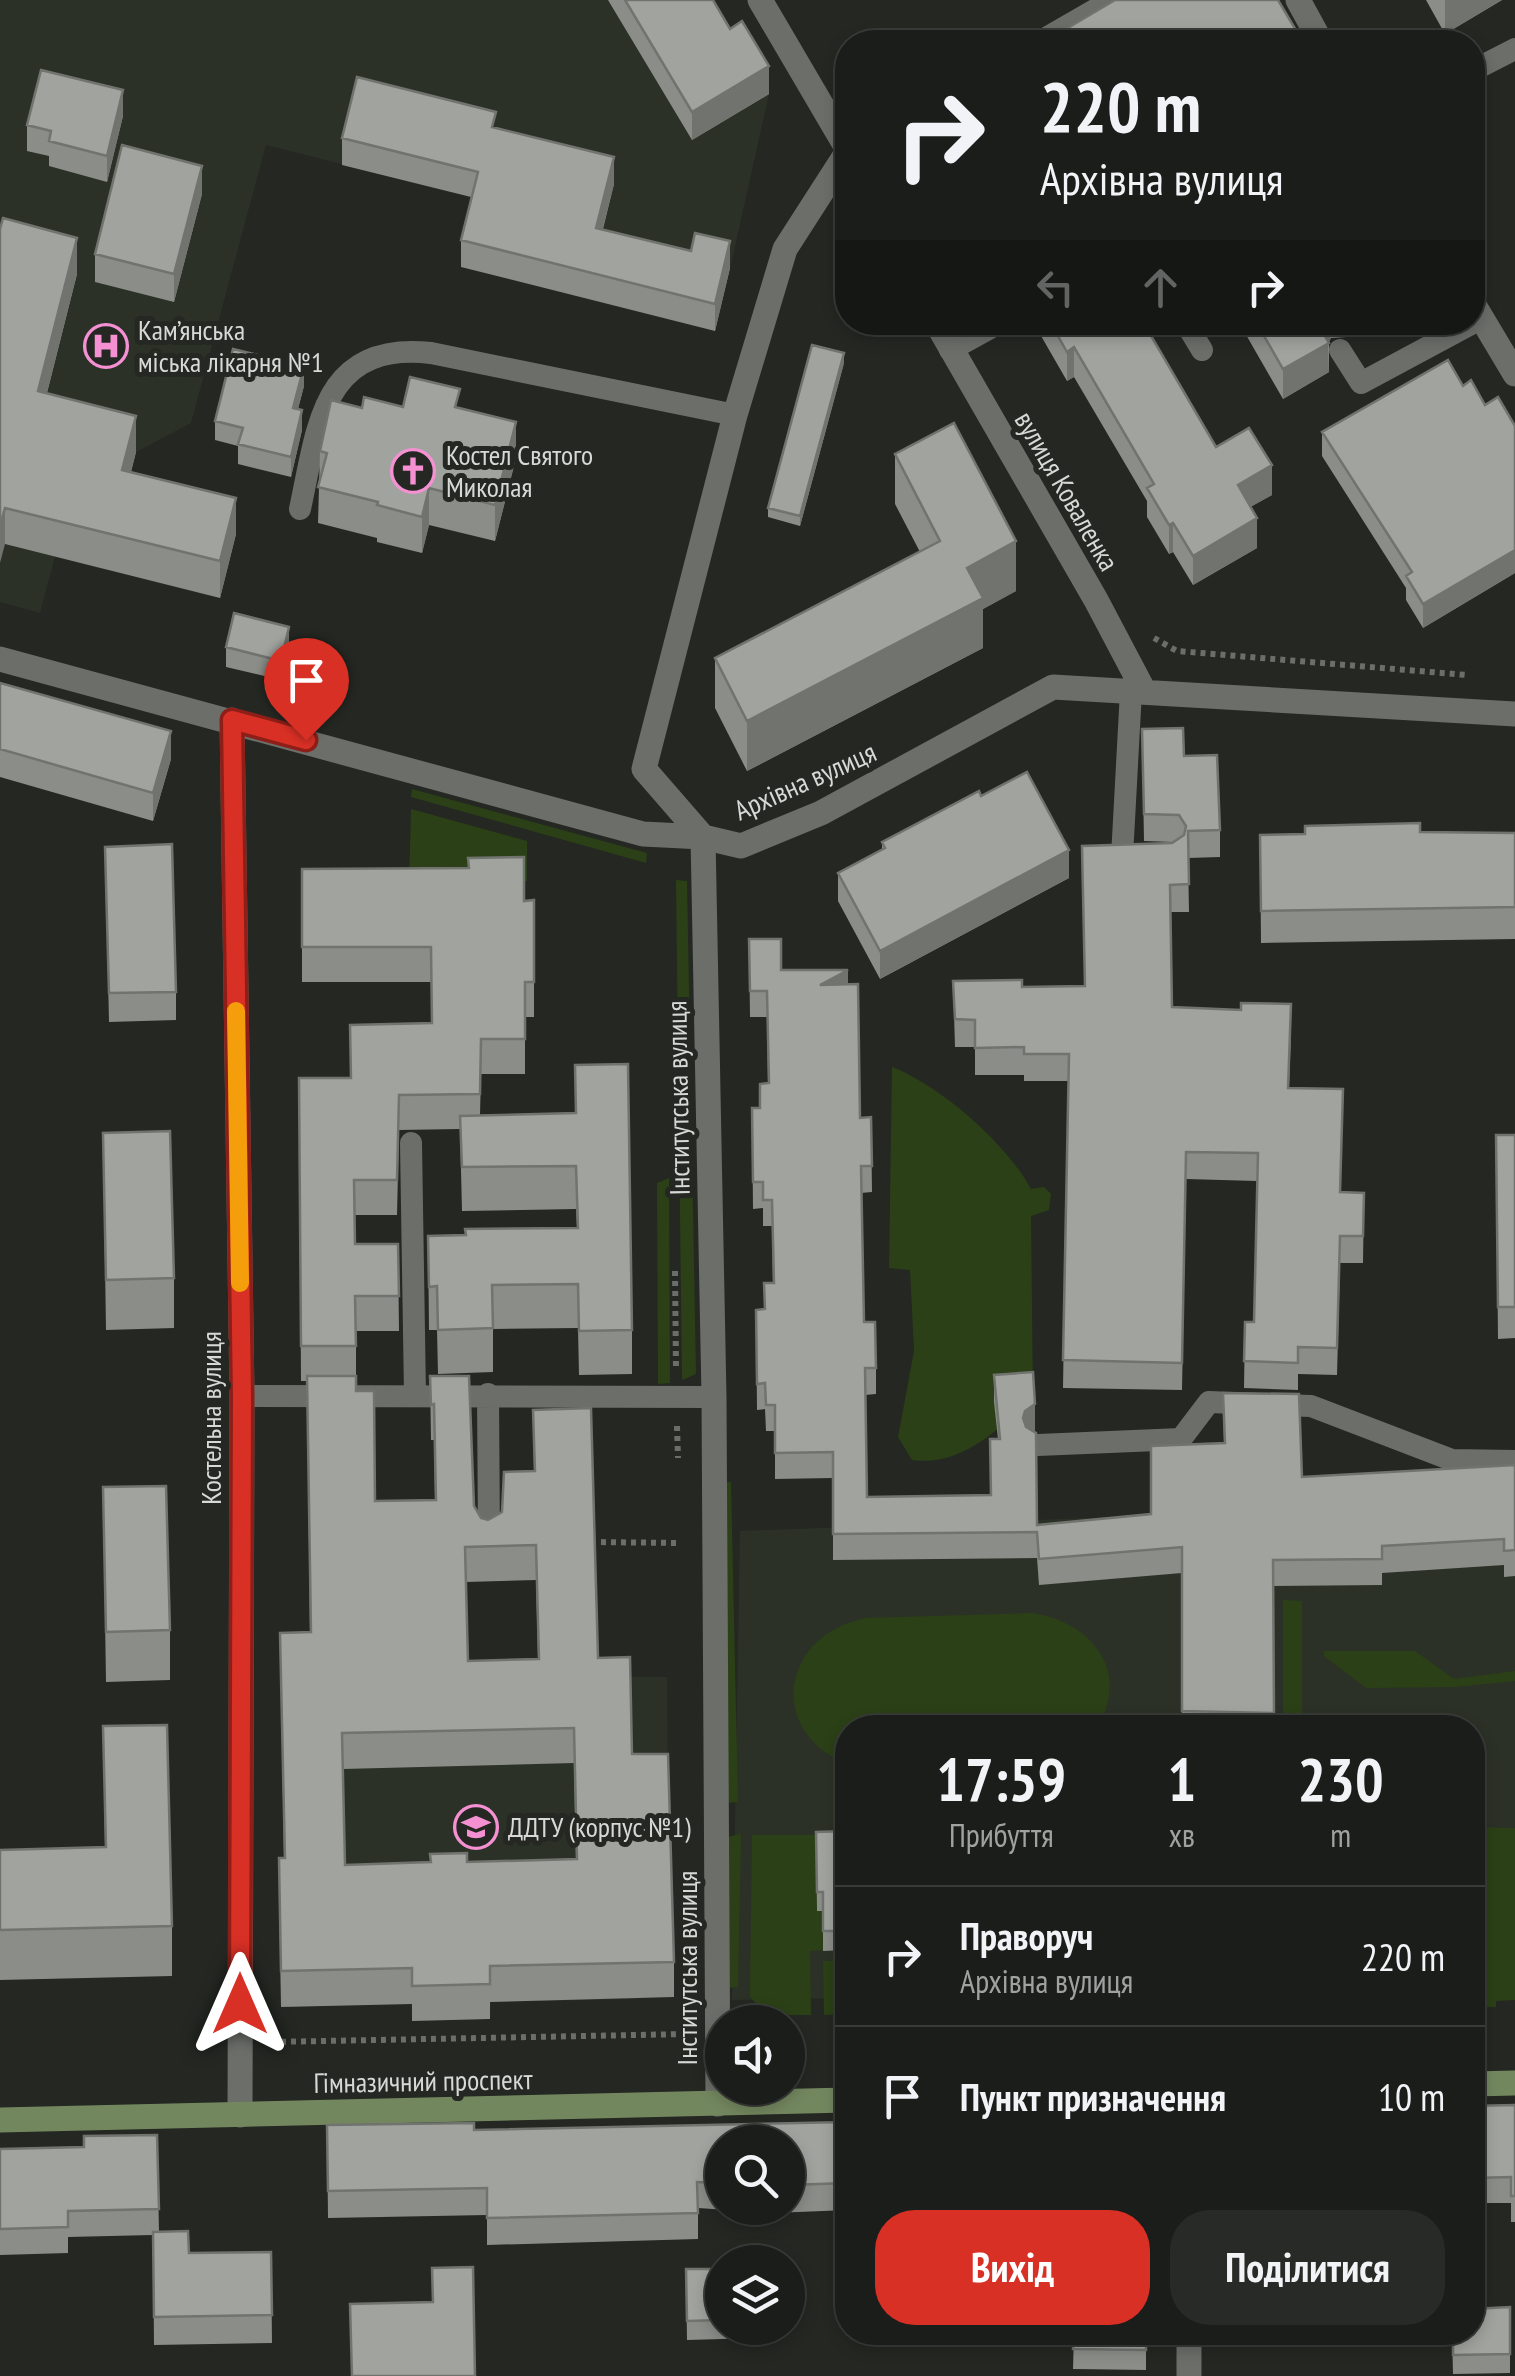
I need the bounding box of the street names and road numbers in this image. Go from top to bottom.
street label: вулиця Коваленка [1007,404,1128,577]
street label: Архівна вулиця [728,733,882,828]
street label: Інститутська вулиця [657,1000,698,1196]
street label: Костельна вулиця [192,1331,229,1505]
street label: Інститутська вулиця [668,1871,705,2065]
street label: Гімназичний проспект [313,2060,533,2101]

